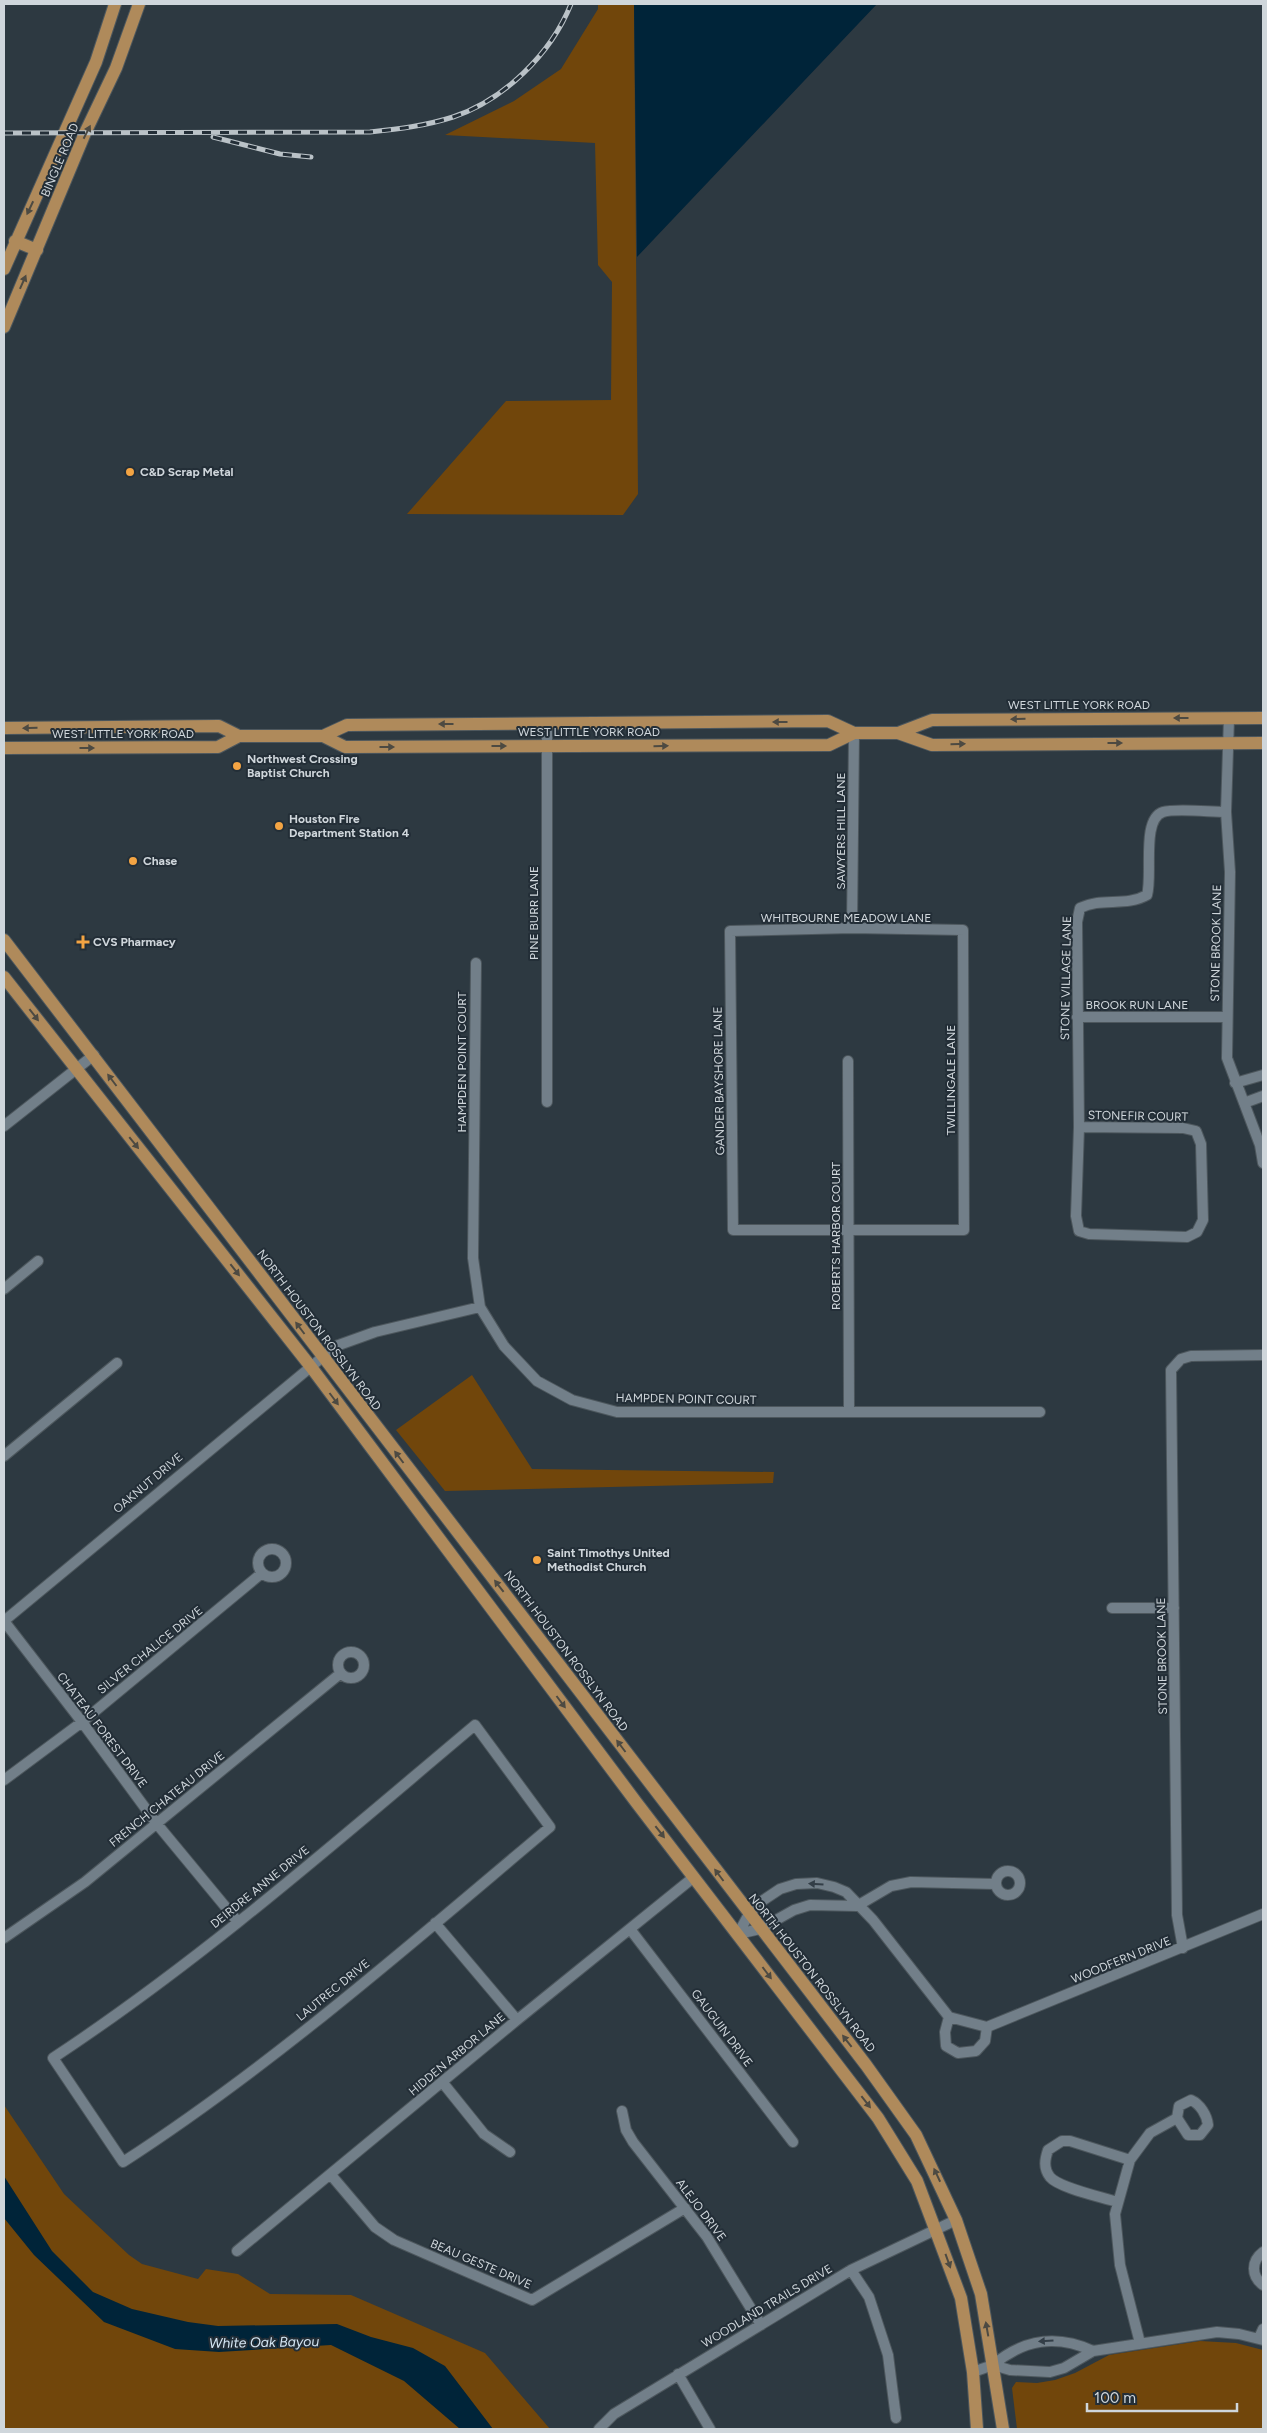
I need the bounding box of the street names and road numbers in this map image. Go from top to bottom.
street label: BINGLE ROAD [38,121,82,199]
street label: WEST LITTLE YORK ROAD [1008,698,1150,712]
street label: WEST LITTLE YORK ROAD [518,725,660,739]
street label: WEST LITTLE YORK ROAD [52,727,194,741]
street label: SAWYERS HILL LANE [834,772,848,890]
street label: PINE BURR LANE [527,866,541,960]
street label: STONE BROOK LANE [1208,884,1224,1002]
street label: WHITBOURNE MEADOW LANE [761,911,931,925]
street label: STONE VILLAGE LANE [1058,916,1074,1040]
street label: HAMPDEN POINT COURT [455,991,469,1132]
street label: BROOK RUN LANE [1086,998,1188,1012]
street label: GANDER BAYSHORE LANE [711,1006,727,1156]
street label: TWILLINGALE LANE [944,1025,958,1135]
street label: STONEFIR COURT [1088,1108,1189,1124]
street label: ROBERTS HARBOR COURT [829,1162,843,1310]
street label: NORTH HOUSTON ROSSLYN ROAD [254,1247,384,1413]
street label: HAMPDEN POINT COURT [615,1391,757,1407]
street label: OAKNUT DRIVE [110,1450,186,1516]
street label: NORTH HOUSTON ROSSLYN ROAD [501,1568,631,1734]
street label: STONE BROOK LANE [1154,1597,1170,1715]
street label: SILVER CHALICE DRIVE [95,1603,205,1697]
street label: CHATEAU FOREST DRIVE [54,1670,150,1790]
street label: FRENCH CHATEAU DRIVE [106,1748,228,1850]
street label: DEIRDRE ANNE DRIVE [208,1843,312,1931]
street label: NORTH HOUSTON ROSSLYN ROAD [746,1891,878,2055]
street label: WOODFERN DRIVE [1069,1934,1173,1986]
street label: LAUTREC DRIVE [294,1956,372,2024]
street label: GAUGUIN DRIVE [688,1987,756,2069]
street label: HIDDEN ARBOR LANE [406,2010,508,2098]
street label: ALEJO DRIVE [673,2176,729,2244]
street label: BEAU GESTE DRIVE [428,2236,534,2292]
street label: WOODLAND TRAILS DRIVE [699,2261,835,2351]

